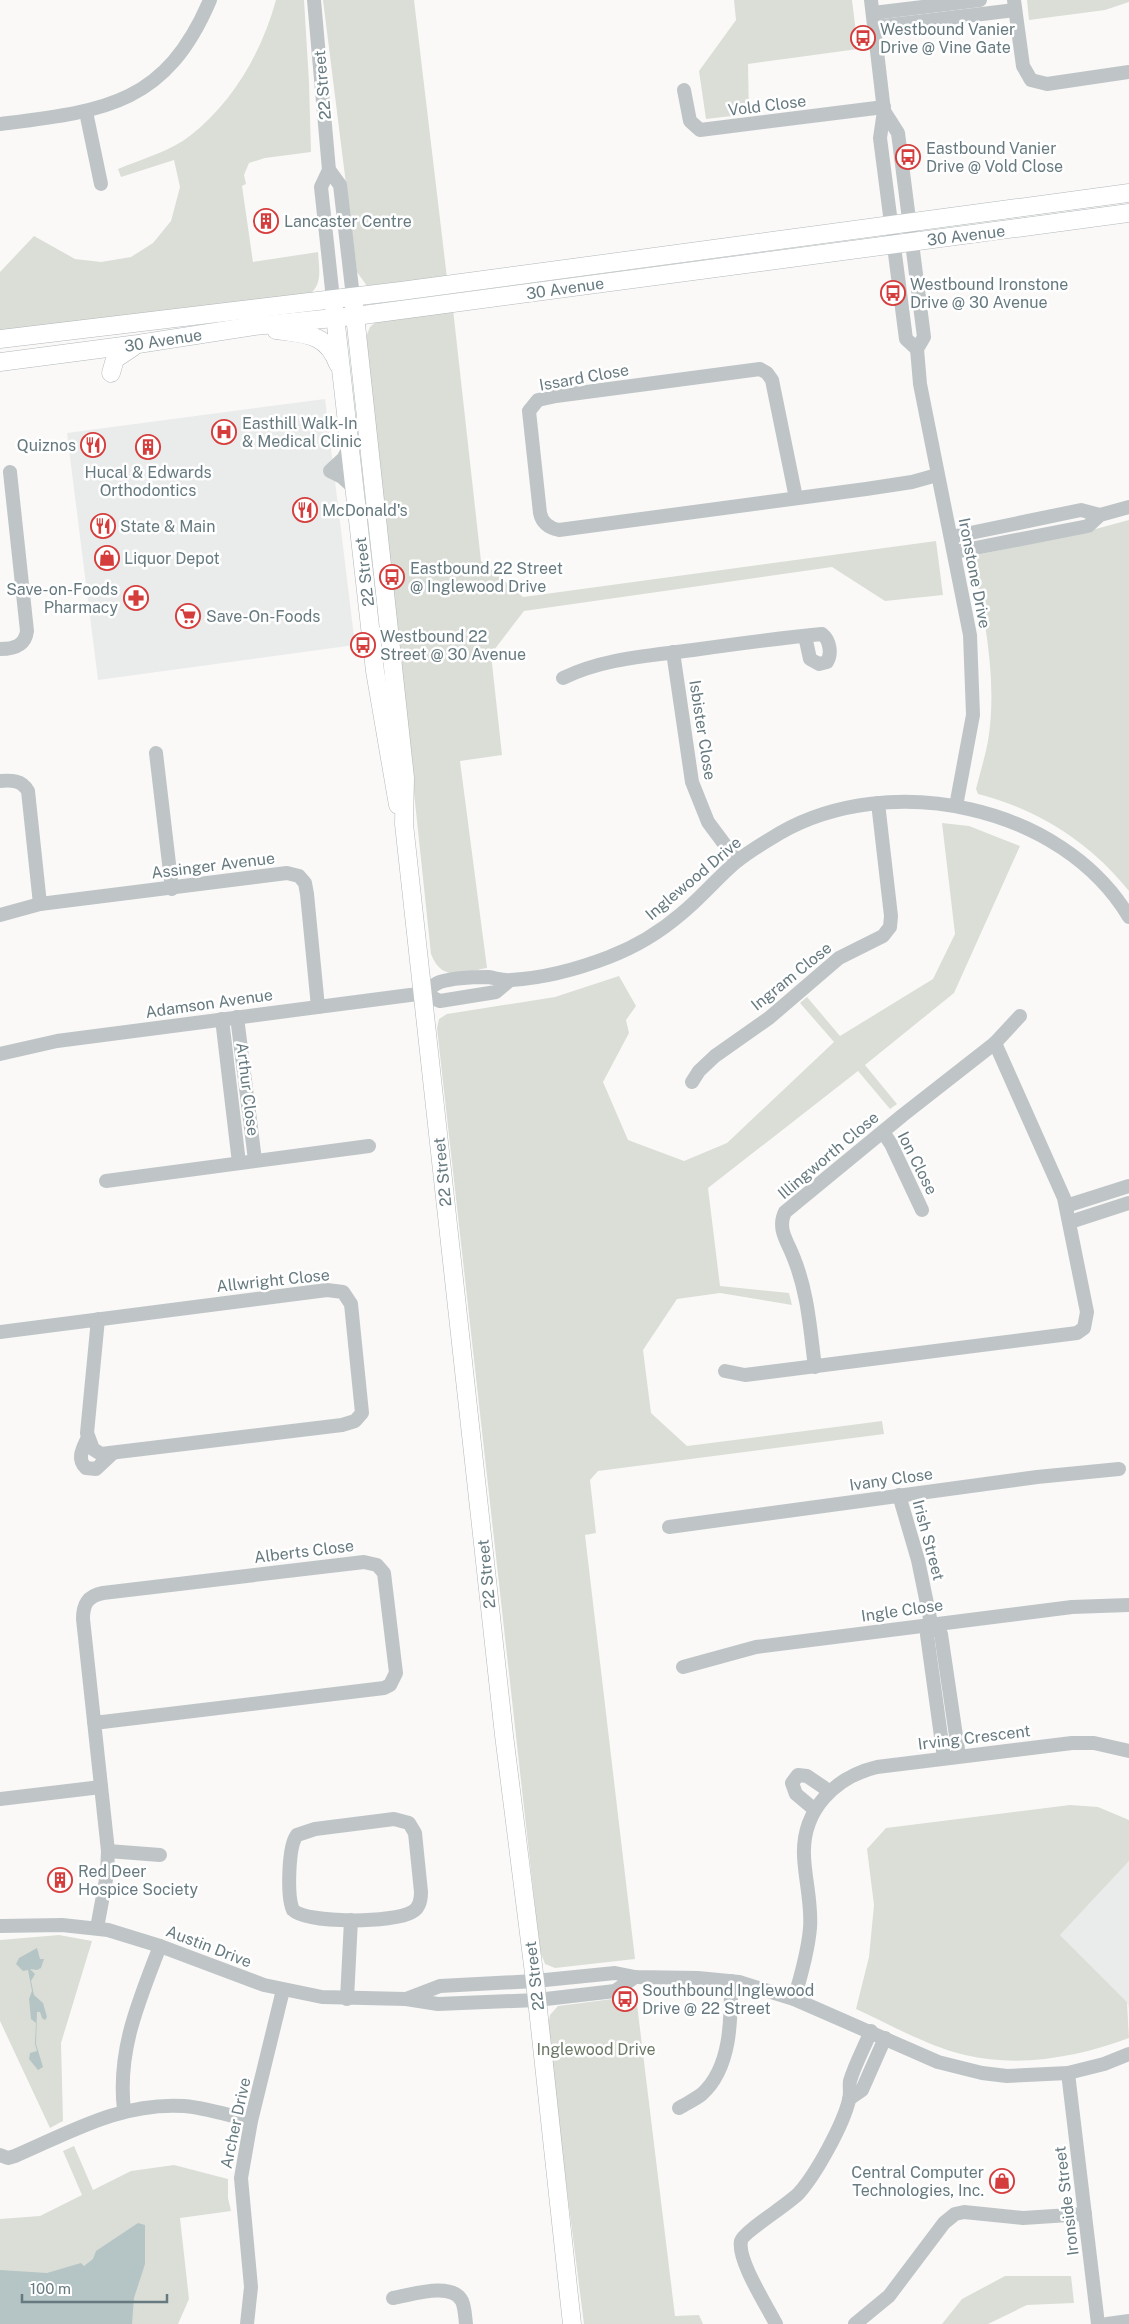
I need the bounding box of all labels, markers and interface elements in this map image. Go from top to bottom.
place label: Westbound Vanier Drive @ Vine Gate [880,20,1015,57]
bus stop icon: Westbound Vanier Drive @ Vine Gate [850,25,876,51]
street label: 22 Street [310,49,335,121]
street label: Vold Close [727,91,807,120]
place label: Eastbound Vanier Drive @ Vold Close [926,139,1063,176]
bus stop icon: Eastbound Vanier Drive @ Vold Close [895,144,921,170]
building icon: Lancaster Centre [253,208,279,234]
place label: Lancaster Centre [284,212,412,231]
street label: 30 Avenue [926,221,1006,250]
street label: 30 Avenue [525,274,605,303]
place label: Westbound Ironstone Drive @ 30 Avenue [910,275,1068,312]
bus stop icon: Westbound Ironstone Drive @ 30 Avenue [880,280,906,306]
street label: 30 Avenue [123,325,203,356]
street label: Issard Close [538,360,630,395]
place label: Easthill Walk-In & Medical Clinic [242,414,362,451]
hospital icon: Easthill Walk-In & Medical Clinic [211,419,237,445]
restaurant icon: Quiznos [80,432,106,458]
building icon: Hucal & Edwards Orthodontics [135,434,161,460]
place label: Quiznos [17,436,76,455]
place label: Hucal & Edwards Orthodontics [84,463,212,500]
restaurant icon: McDonald's [292,497,318,523]
place label: McDonald's [322,501,408,520]
restaurant icon: State & Main [90,513,116,539]
street label: Ironstone Drive [954,516,995,630]
place label: State & Main [120,517,215,536]
street label: 22 Street [351,536,378,608]
shop icon: Liquor Depot [94,545,120,571]
place label: Liquor Depot [124,549,220,568]
place label: Eastbound 22 Street @ Inglewood Drive [410,559,563,596]
bus stop icon: Eastbound 22 Street @ Inglewood Drive [379,564,405,590]
place label: Save-on-Foods Pharmacy [6,580,118,617]
pharmacy icon: Save-on-Foods Pharmacy [123,585,149,611]
supermarket icon: Save-On-Foods [175,603,201,629]
place label: Save-On-Foods [206,607,320,626]
place label: Westbound 22 Street @ 30 Avenue [380,627,526,664]
bus stop icon: Westbound 22 Street @ 30 Avenue [350,632,376,658]
street label: Isbister Close [685,679,720,781]
street label: Inglewood Drive [642,833,745,924]
street label: Assinger Avenue [150,848,276,883]
street label: Ingram Close [747,938,835,1015]
street label: Adamson Avenue [144,985,274,1022]
street label: Arthur Close [232,1041,263,1137]
street label: Illingworth Close [774,1108,883,1203]
street label: Ion Close [894,1129,942,1198]
street label: 22 Street [429,1136,456,1208]
street label: Allwright Close [216,1265,331,1296]
street label: Ivany Close [848,1464,934,1495]
street label: Irish Street [909,1498,948,1583]
street label: Alberts Close [253,1536,355,1567]
street label: 22 Street [473,1538,500,1610]
street label: Ingle Close [860,1595,944,1626]
street label: Irving Crescent [917,1721,1031,1754]
place label: Red Deer Hospice Society [78,1862,198,1899]
building icon: Red Deer Hospice Society [47,1867,73,1893]
street label: Austin Drive [163,1921,254,1971]
street label: 22 Street [521,1940,548,2012]
place label: Southbound Inglewood Drive @ 22 Street [642,1981,814,2018]
bus stop icon: Southbound Inglewood Drive @ 22 Street [612,1986,638,2012]
park label: Inglewood Drive [536,2040,656,2059]
street label: Archer Drive [217,2076,254,2170]
street label: Ironside Street [1050,2145,1083,2257]
place label: Central Computer Technologies, Inc. [851,2163,984,2200]
shop icon: Central Computer Technologies, Inc. [989,2168,1015,2194]
scale bar [22,2272,168,2304]
text: 100 m [30,2280,71,2297]

